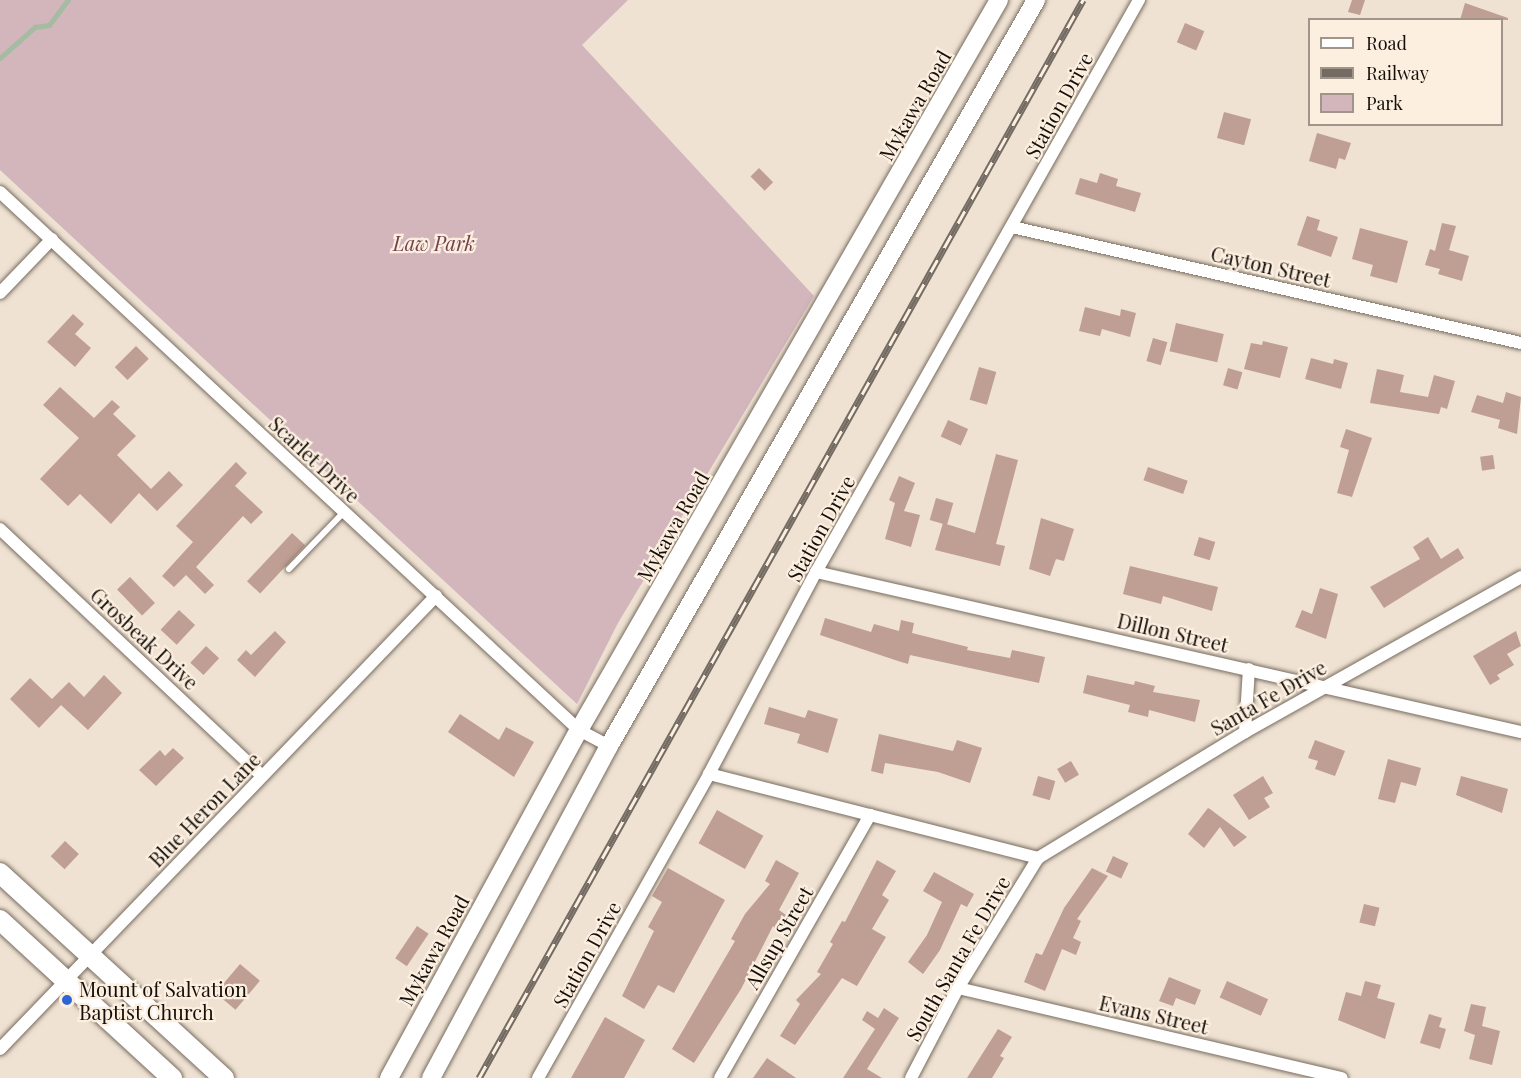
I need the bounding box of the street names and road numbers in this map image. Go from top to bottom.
street label: Mykawa Road [873,46,955,164]
street label: Station Drive [1019,48,1097,162]
street label: Cayton Street [1209,241,1333,291]
street label: Scarlet Drive [265,411,365,507]
street label: Mykawa Road [631,467,713,585]
street label: Station Drive [781,471,859,585]
street label: Grosbeak Drive [86,582,204,694]
street label: Dillon Street [1115,608,1231,656]
street label: Santa Fe Drive [1206,654,1330,740]
street label: Blue Heron Lane [143,747,265,871]
street label: South Santa Fe Drive [900,871,1014,1045]
street label: Allsup Street [739,881,817,993]
street label: Mykawa Road [393,890,473,1010]
street label: Station Drive [547,897,625,1011]
street label: Evans Street [1097,990,1211,1038]

